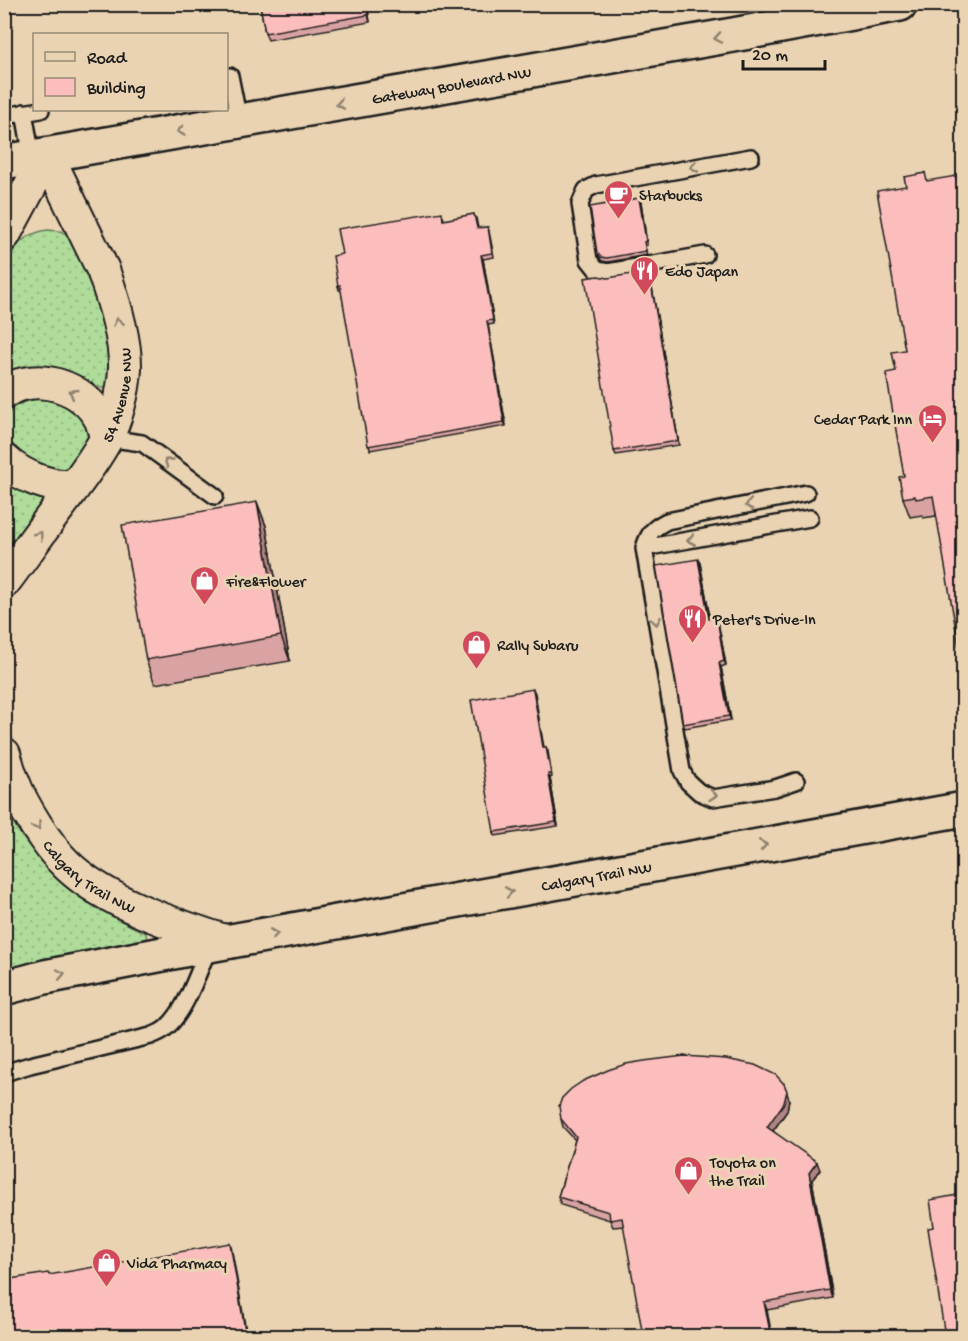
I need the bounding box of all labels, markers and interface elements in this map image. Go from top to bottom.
one-way arrow [714,31,723,43]
legend [33,33,228,111]
scale bar [743,33,826,71]
text: 20 m [752,46,788,67]
text: Road [87,49,128,70]
street label: Gateway Boulevard NW [371,64,533,111]
text: Building [86,79,146,100]
one-way arrow [335,97,345,110]
one-way arrow [177,125,186,137]
one-way arrow [689,161,698,173]
cafe icon: Starbucks [602,178,634,220]
place label: Starbucks [639,188,703,207]
restaurant icon: Edo Japan [628,254,660,296]
place label: Edo Japan [665,264,739,283]
one-way arrow [113,318,126,328]
street label: 54 Avenue NW [100,346,138,446]
one-way arrow [69,388,79,400]
hotel icon: Cedar Park Inn [917,402,949,444]
place label: Cedar Park Inn [814,412,912,431]
one-way arrow [163,458,174,469]
one-way arrow [744,498,754,511]
one-way arrow [32,530,43,541]
one-way arrow [686,533,696,546]
shop icon: Fire&Flower [189,564,221,606]
place label: Fire&Flower [225,574,307,593]
restaurant icon: Peter's Drive-In [676,602,708,644]
place label: Peter's Drive-In [712,612,816,631]
one-way arrow [649,616,662,626]
shop icon: Rally Subaru [460,628,492,670]
place label: Rally Subaru [497,638,579,657]
one-way arrow [708,788,718,801]
one-way arrow [30,820,42,830]
street label: Calgary Trail NW [37,838,138,920]
one-way arrow [758,839,768,852]
street label: Calgary Trail NW [540,859,654,898]
one-way arrow [504,886,514,898]
one-way arrow [268,928,278,941]
one-way arrow [56,968,66,981]
shop icon: Toyota on the Trail [673,1154,705,1196]
place label: Toyota on the Trail [709,1155,776,1192]
shop icon: Vida Pharmacy [90,1246,122,1288]
place label: Vida Pharmacy [126,1256,227,1275]

